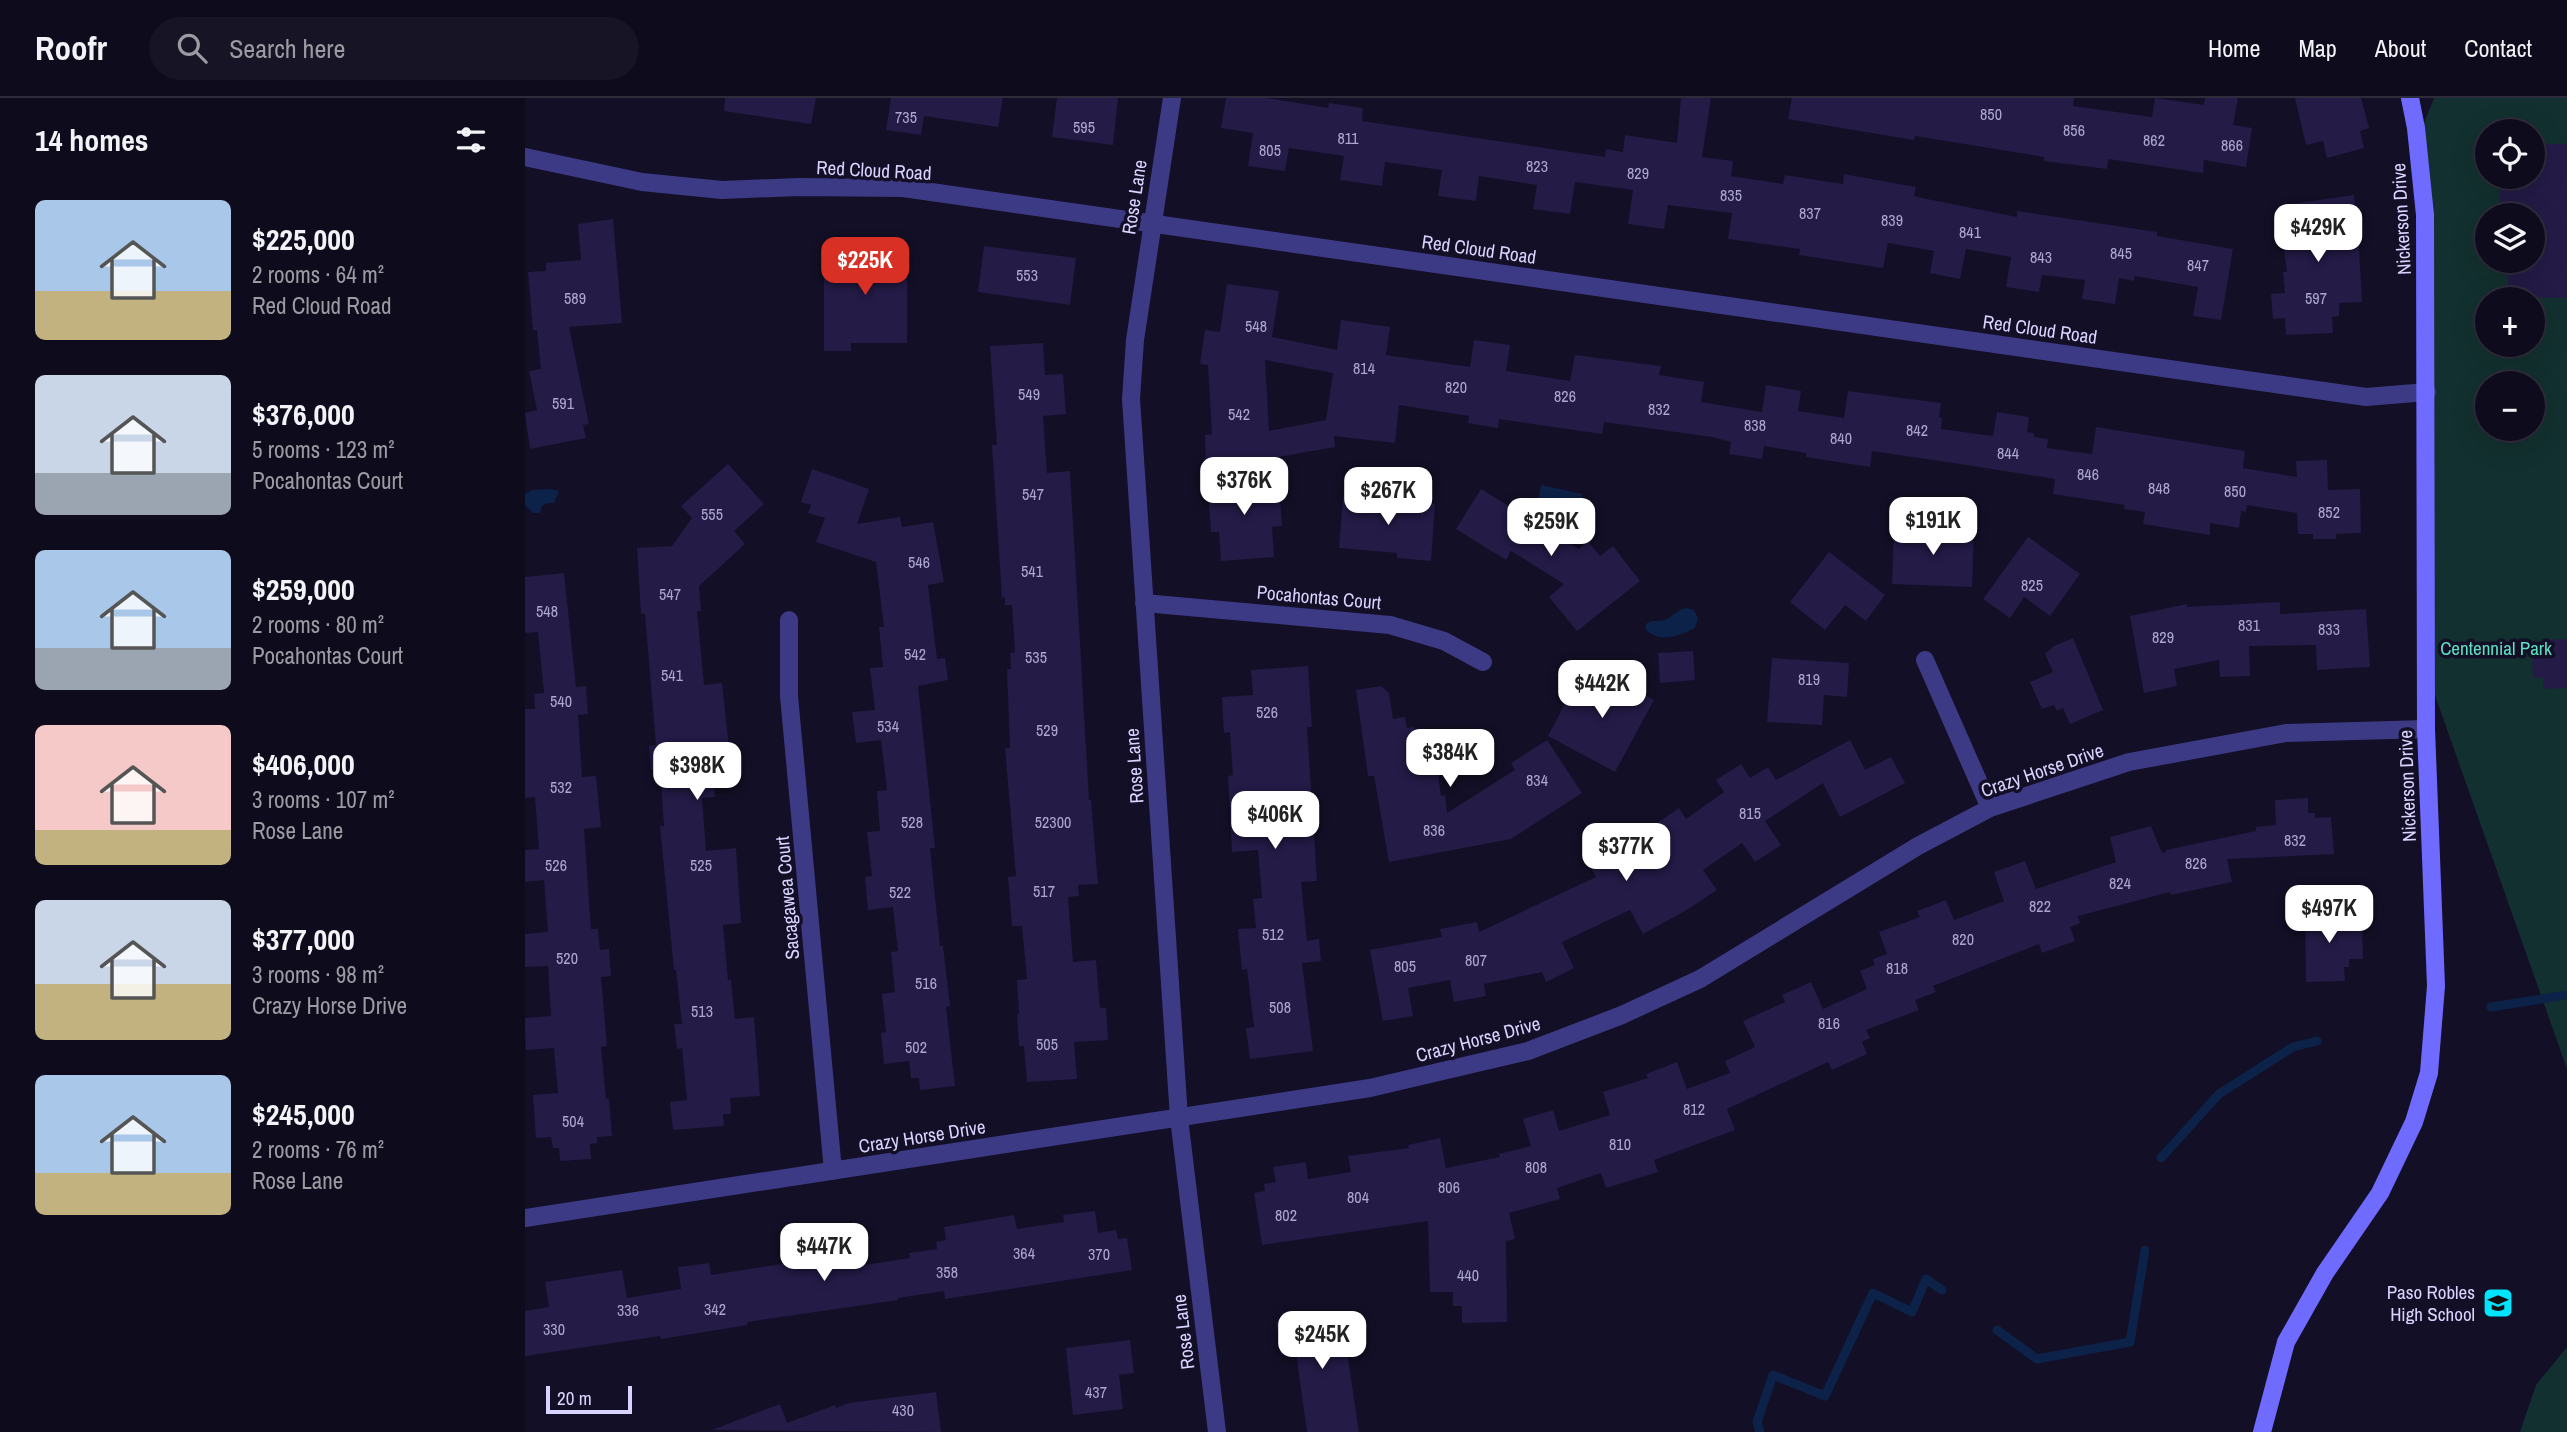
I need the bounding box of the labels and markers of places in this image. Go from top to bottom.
pin: $429K [2269,204,2367,264]
pin: $225K [816,238,914,297]
pin: $376K [1195,458,1293,517]
pin: $267K [1339,468,1437,527]
pin: $259K [1502,498,1600,558]
pin: $191K [1884,498,1982,557]
pin: $442K [1553,660,1651,720]
pin: $384K [1401,730,1499,789]
pin: $398K [648,742,746,802]
pin: $406K [1226,792,1324,851]
pin: $377K [1577,824,1675,883]
pin: $497K [2280,886,2378,945]
pin: $447K [775,1224,873,1283]
place label: Paso Robles High School [2387,1279,2475,1327]
school or university icon: Paso Robles High School [2481,1286,2515,1320]
pin: $245K [1273,1312,1371,1371]

